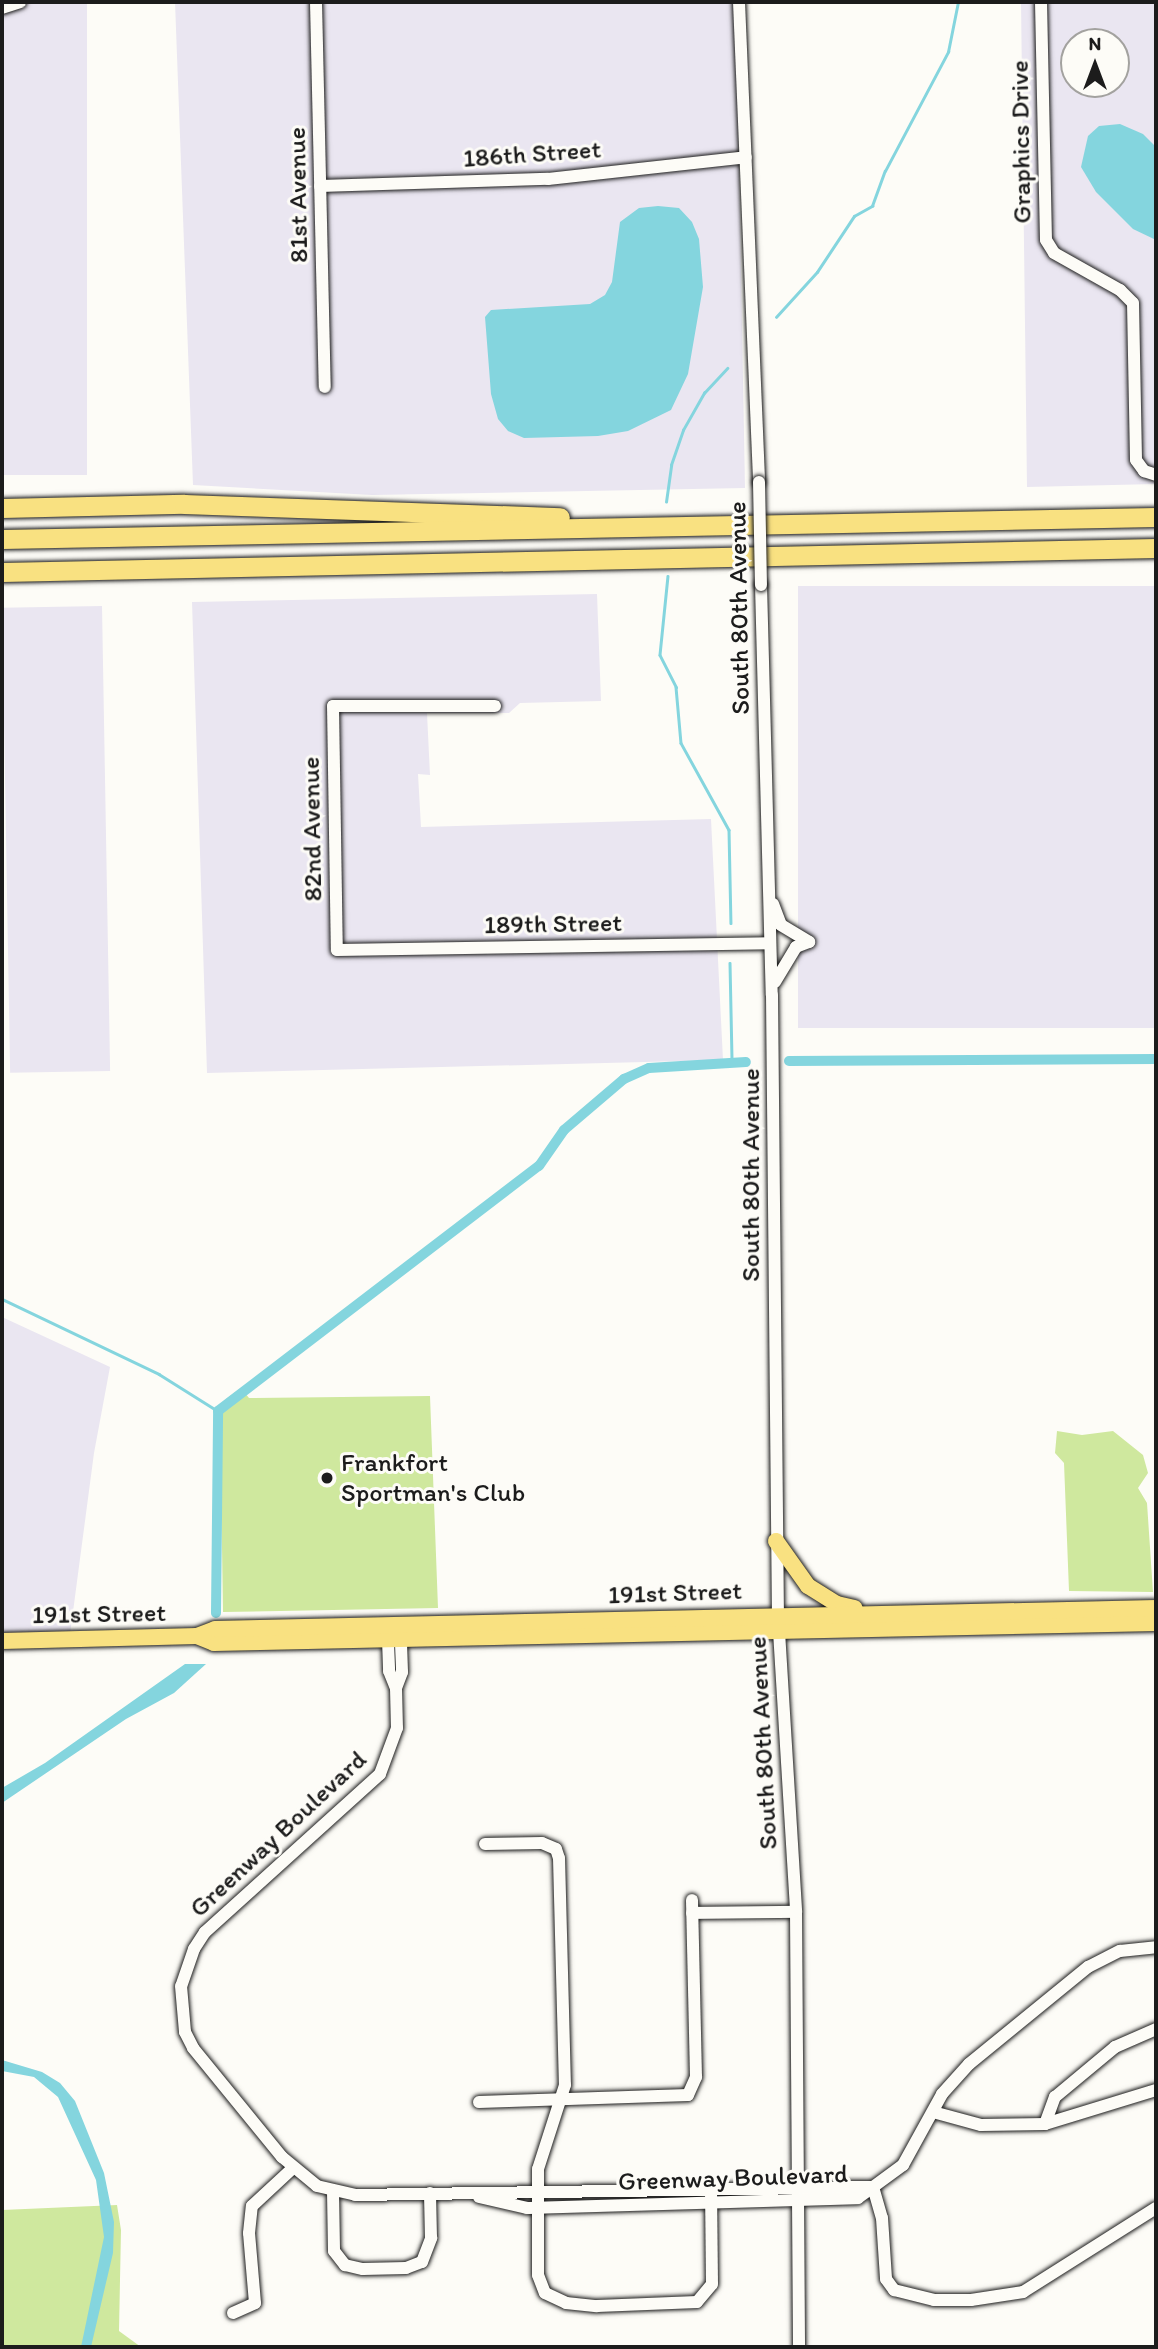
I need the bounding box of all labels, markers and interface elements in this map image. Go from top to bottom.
north arrow [1060,28,1130,98]
text: N [1089,32,1101,55]
street label: Graphics Drive [1004,60,1038,224]
street label: 81st Avenue [281,127,315,263]
street label: 186th Street [462,134,602,174]
street label: South 80th Avenue [722,502,756,714]
street label: 82nd Avenue [295,757,329,901]
street label: 189th Street [484,907,622,941]
street label: South 80th Avenue [735,1069,767,1281]
place label: Frankfort Sportman's Club [341,1447,525,1508]
marker: Frankfort Sportman's Club [319,1470,335,1486]
street label: 191st Street [608,1575,742,1611]
street label: 191st Street [32,1597,166,1631]
street label: South 80th Avenue [742,1637,784,1849]
street label: Greenway Boulevard [183,1744,373,1924]
street label: Greenway Boulevard [617,2158,849,2198]

